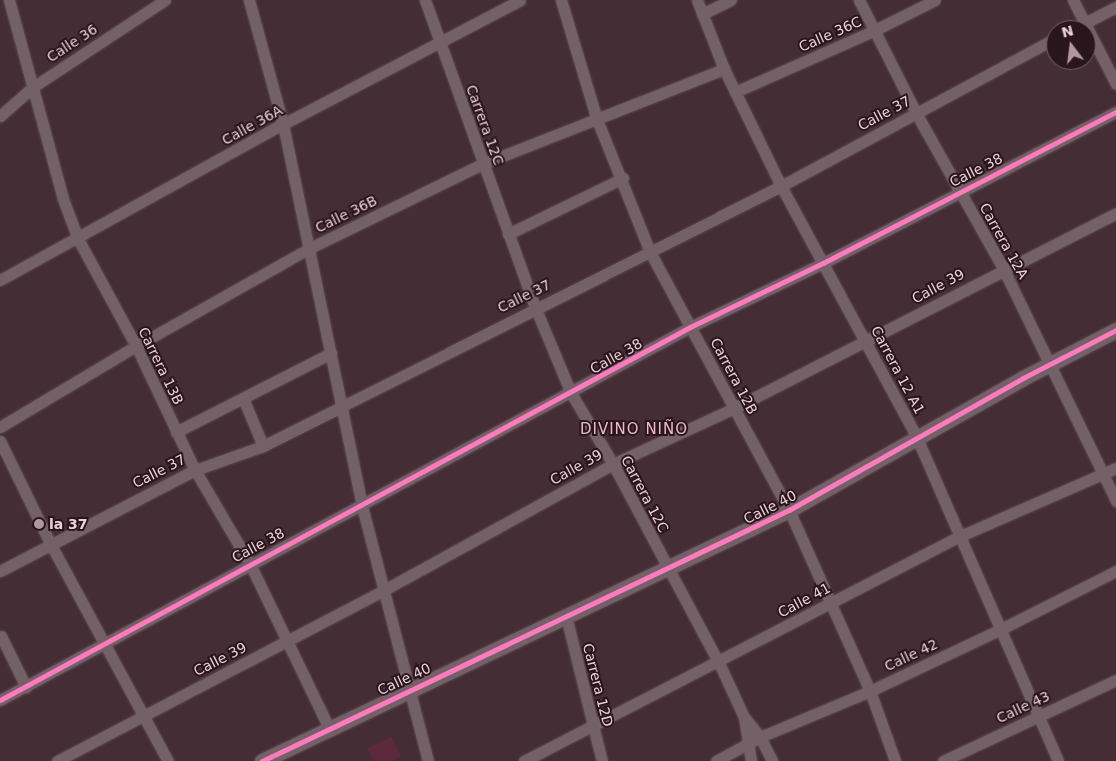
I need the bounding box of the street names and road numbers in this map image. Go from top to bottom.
street label: Calle 36C [796,13,864,55]
street label: Calle 36 [44,20,100,66]
street label: Carrera 12C [463,83,507,167]
street label: Calle 37 [855,92,913,134]
street label: Calle 36A [219,102,285,148]
street label: Calle 38 [947,150,1005,190]
street label: Calle 36B [312,192,380,236]
street label: Carrera 12A [976,200,1032,282]
street label: Calle 39 [909,265,967,307]
street label: Calle 37 [495,276,553,316]
street label: Carrera 12 A1 [868,323,928,417]
street label: Carrera 13B [135,325,187,407]
street label: Calle 38 [587,335,645,377]
street label: Carrera 12B [707,335,761,417]
street label: Calle 39 [547,446,605,488]
street label: Calle 37 [130,451,188,491]
street label: Carrera 12C [618,453,672,535]
street label: Calle 40 [741,487,799,527]
street label: Calle 38 [229,524,287,566]
street label: Calle 41 [775,579,833,621]
street label: Calle 42 [882,635,940,675]
street label: Calle 39 [191,639,249,679]
street label: Carrera 12D [580,642,616,728]
street label: Calle 40 [375,659,433,699]
street label: Calle 43 [994,687,1052,727]

